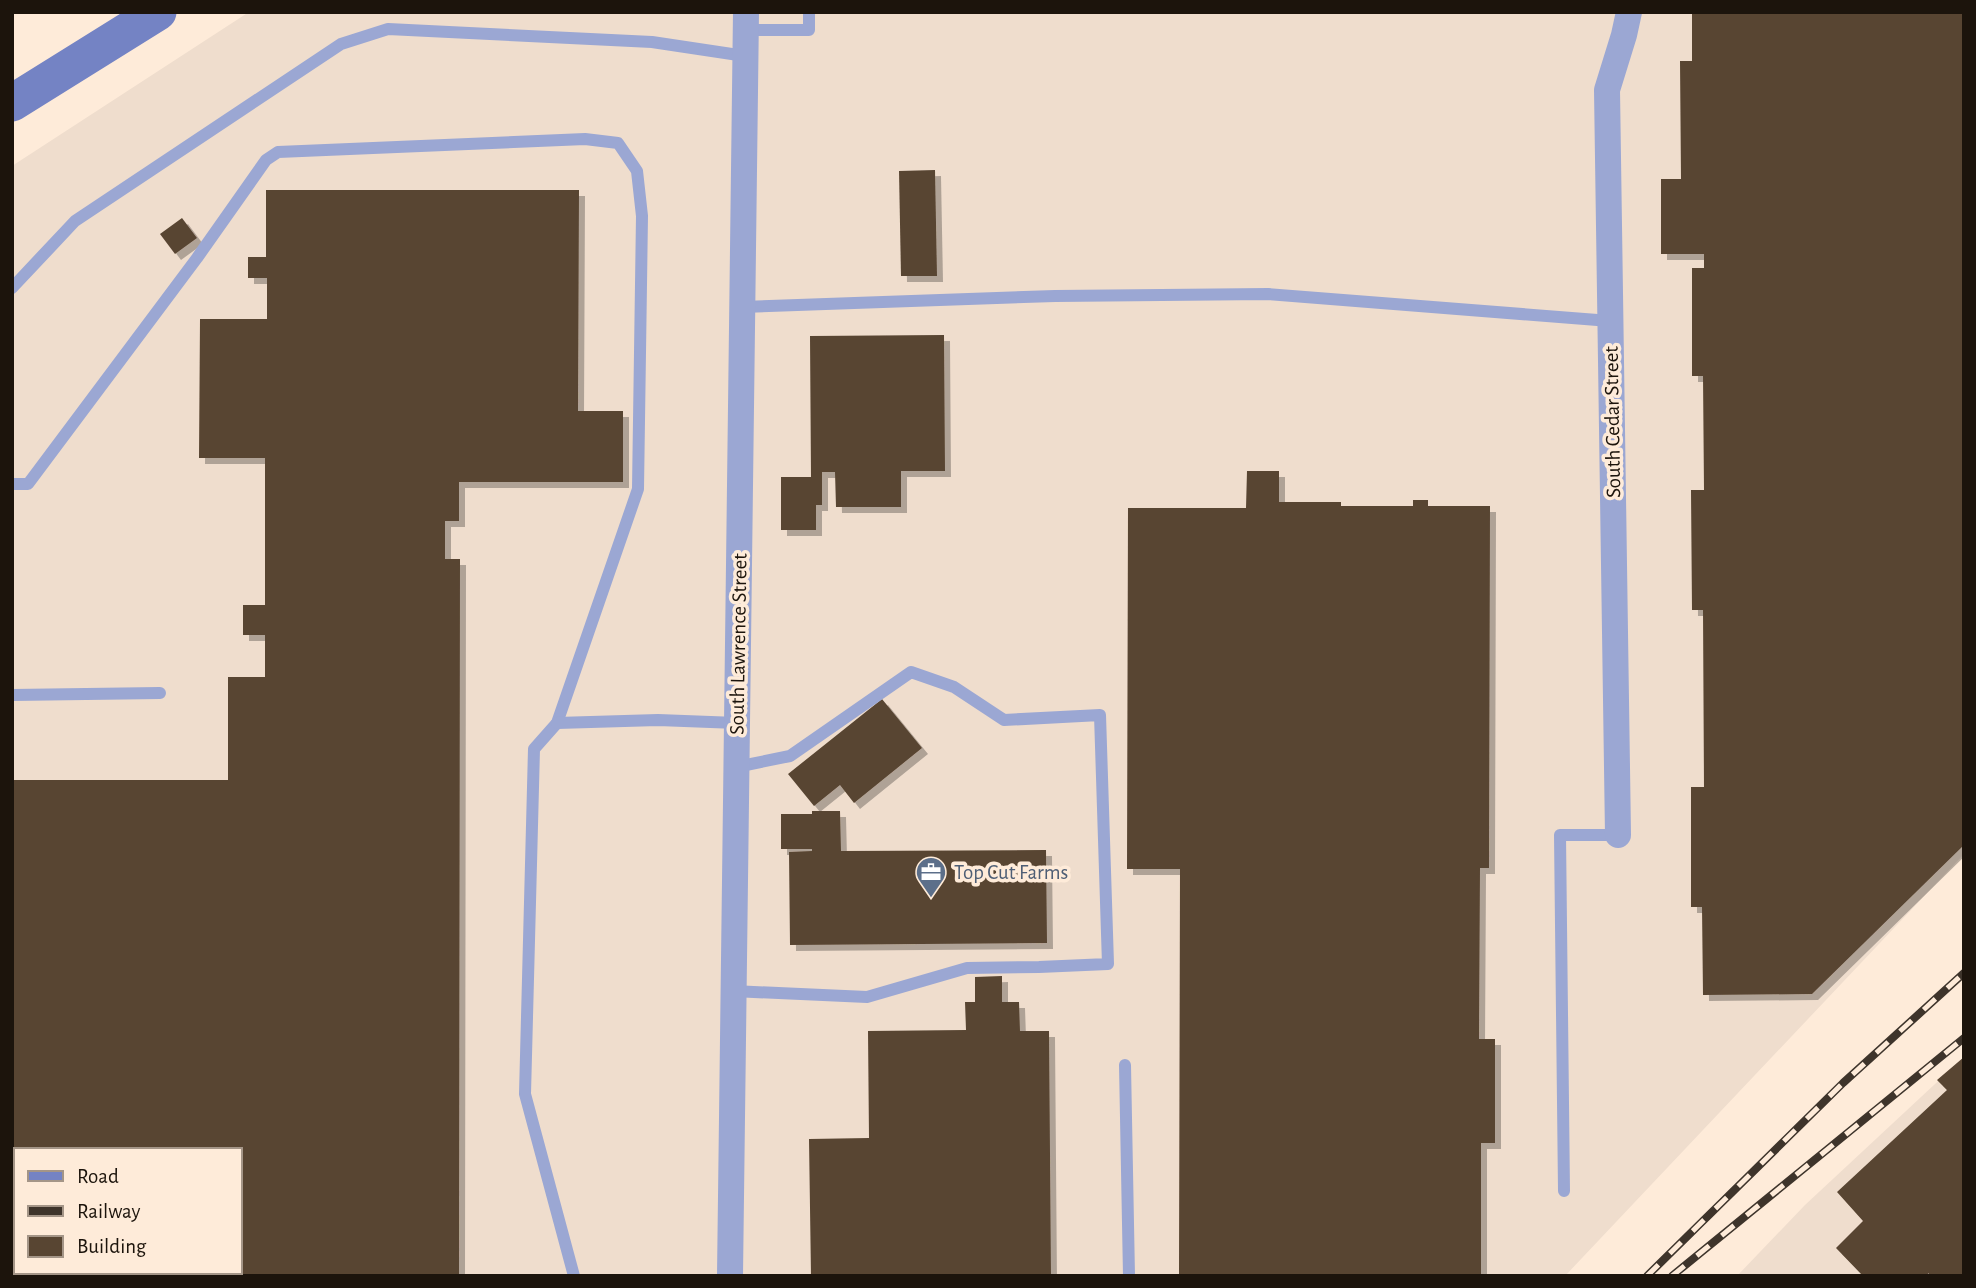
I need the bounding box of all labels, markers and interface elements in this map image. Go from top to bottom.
street label: South Cedar Street [1601,346,1624,498]
street label: South Lawrence Street [726,553,751,735]
office icon: Top Cut Farms [914,855,948,899]
place label: Top Cut Farms [954,862,1068,883]
legend [14,1148,242,1274]
text: Road [77,1166,119,1187]
text: Railway [77,1201,140,1222]
text: Building [77,1236,147,1257]

